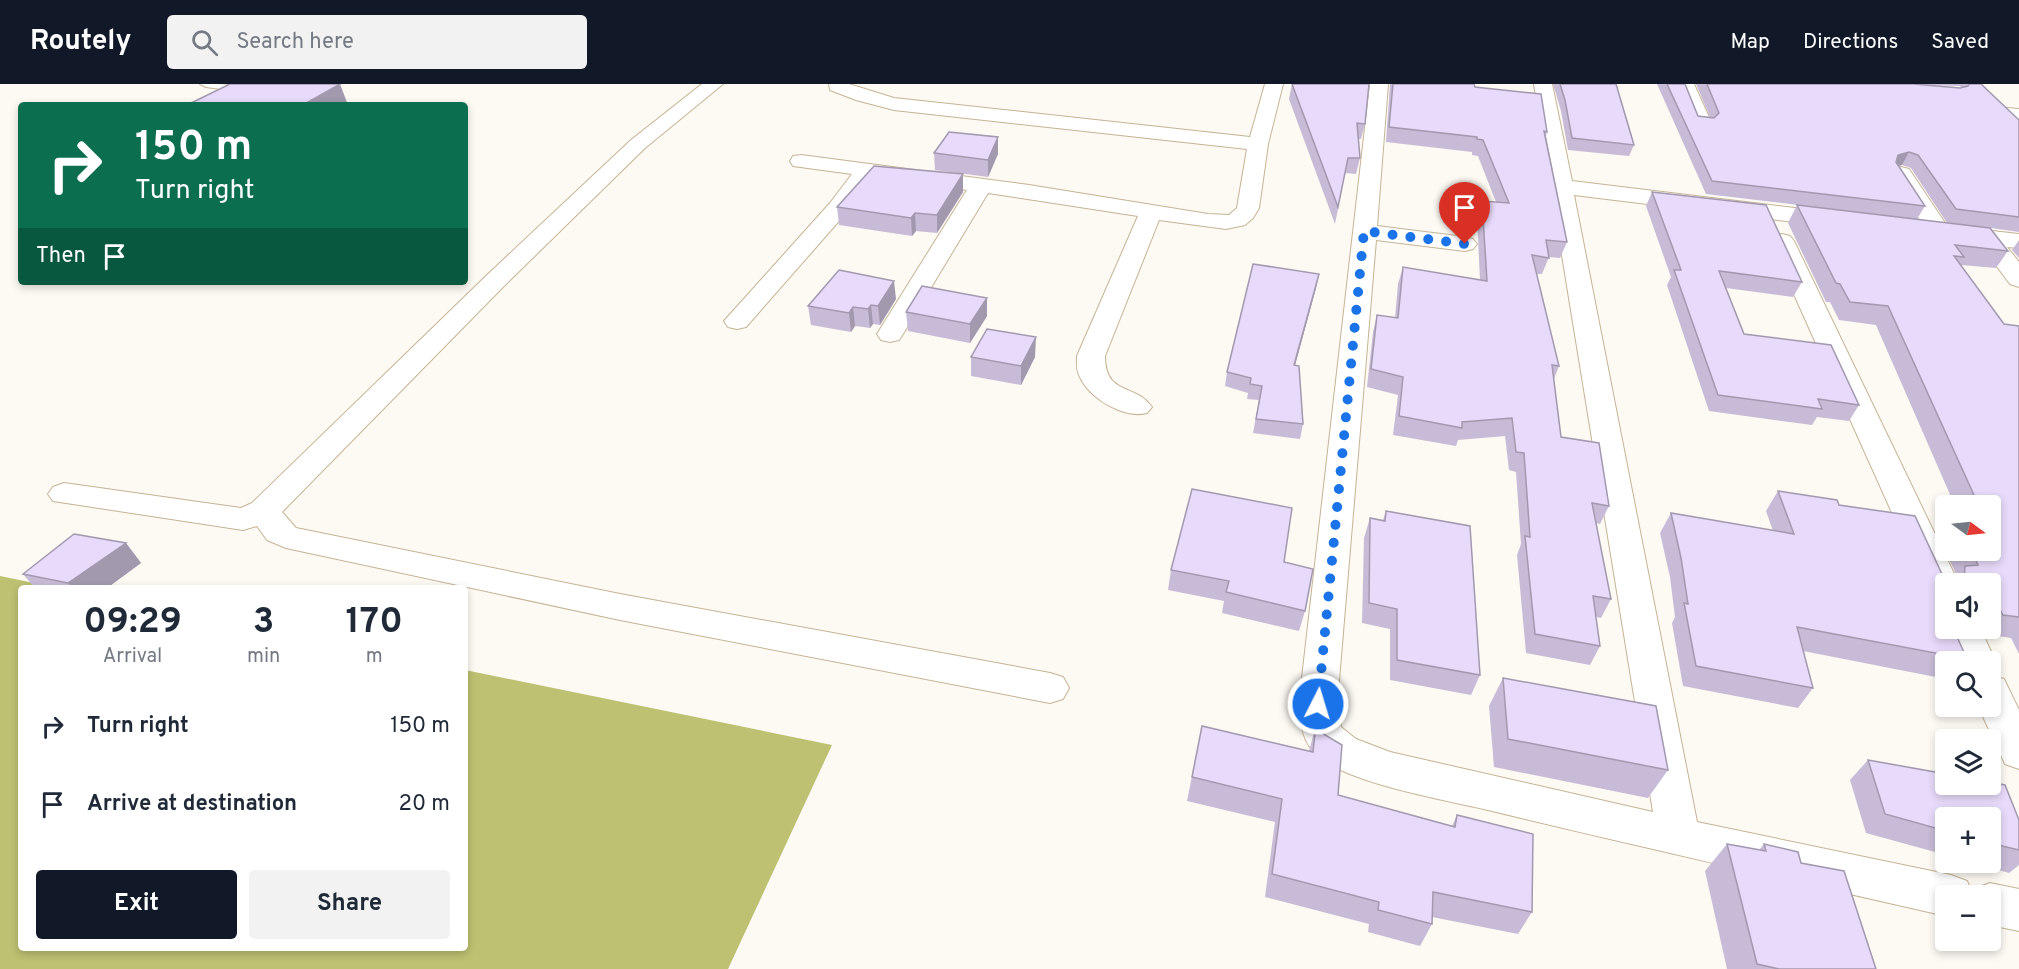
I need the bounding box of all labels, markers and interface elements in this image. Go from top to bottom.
search box [167,15,587,69]
text: Routely [30,24,131,60]
icon: search [188,26,221,59]
text: Search here [236,29,354,56]
text: Map [1730,29,1770,56]
text: Directions [1803,29,1898,56]
text: Saved [1931,29,1989,56]
text: 150 m [135,122,252,175]
icon: right [36,126,114,204]
text: Turn right [135,174,254,208]
pin [1439,182,1490,244]
icon: arrive [1448,191,1481,224]
icon: arrive [98,240,131,273]
text: Then [36,243,86,270]
north arrow [1935,495,2001,561]
map controls [1935,495,2001,951]
button: sound [1935,573,2001,639]
text: 09:29 [83,600,182,646]
text: 3 [253,600,274,646]
text: 170 [345,600,403,646]
text: Arrival [103,644,162,670]
text: min [247,644,280,670]
text: m [366,644,383,670]
button: search [1935,651,2001,717]
position arrow [1286,672,1350,736]
icon: right [36,710,69,743]
text: Turn right [87,713,189,740]
text: 150 m [390,713,450,740]
button: layers [1935,729,2001,795]
icon: arrive [36,788,69,821]
text: Arrive at destination [87,791,297,818]
text: 20 m [399,791,450,818]
button: + [1935,807,2001,873]
button: Exit [36,870,237,939]
button: Share [249,870,450,939]
button: − [1935,885,2001,951]

